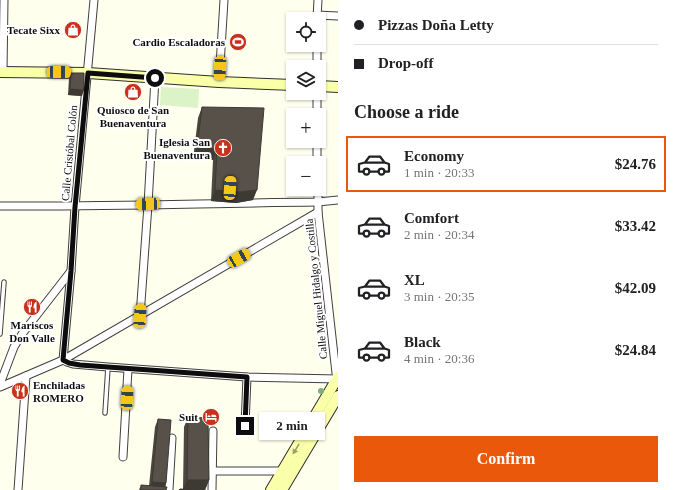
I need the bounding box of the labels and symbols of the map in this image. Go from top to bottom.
shop icon: Tecate Sixx [63,20,83,40]
place label: Tecate Sixx [7,24,60,36]
sports icon: Cardio Escaladoras [228,32,248,52]
place label: Cardio Escaladoras [132,36,226,48]
car [213,56,227,80]
car [47,66,71,78]
route start [146,69,164,87]
shop icon: Quiosco de San Buenaventura [123,82,143,102]
street label: Calle Cristóbal Colón [59,104,79,201]
place label: Quiosco de San Buenaventura [97,104,169,129]
place label: Iglesia San Buenaventura [143,136,210,161]
church icon: Iglesia San Buenaventura [213,138,233,158]
car [223,176,237,200]
car [136,198,160,210]
street label: Calle Miguel Hidalgo y Costilla [303,218,329,360]
car [226,247,252,269]
restaurant icon: Mariscos Don Valle [22,297,42,317]
car [133,304,147,328]
place label: Mariscos Don Valle [9,319,55,344]
place label: Enchiladas ROMERO [33,379,86,404]
restaurant icon: Enchiladas ROMERO [10,381,30,401]
car [120,386,134,410]
hotel icon: Suit [201,407,221,427]
place label: Suit [179,411,198,423]
callout: 2 min [259,412,325,440]
route end [236,417,254,435]
one-way arrow [292,443,299,455]

